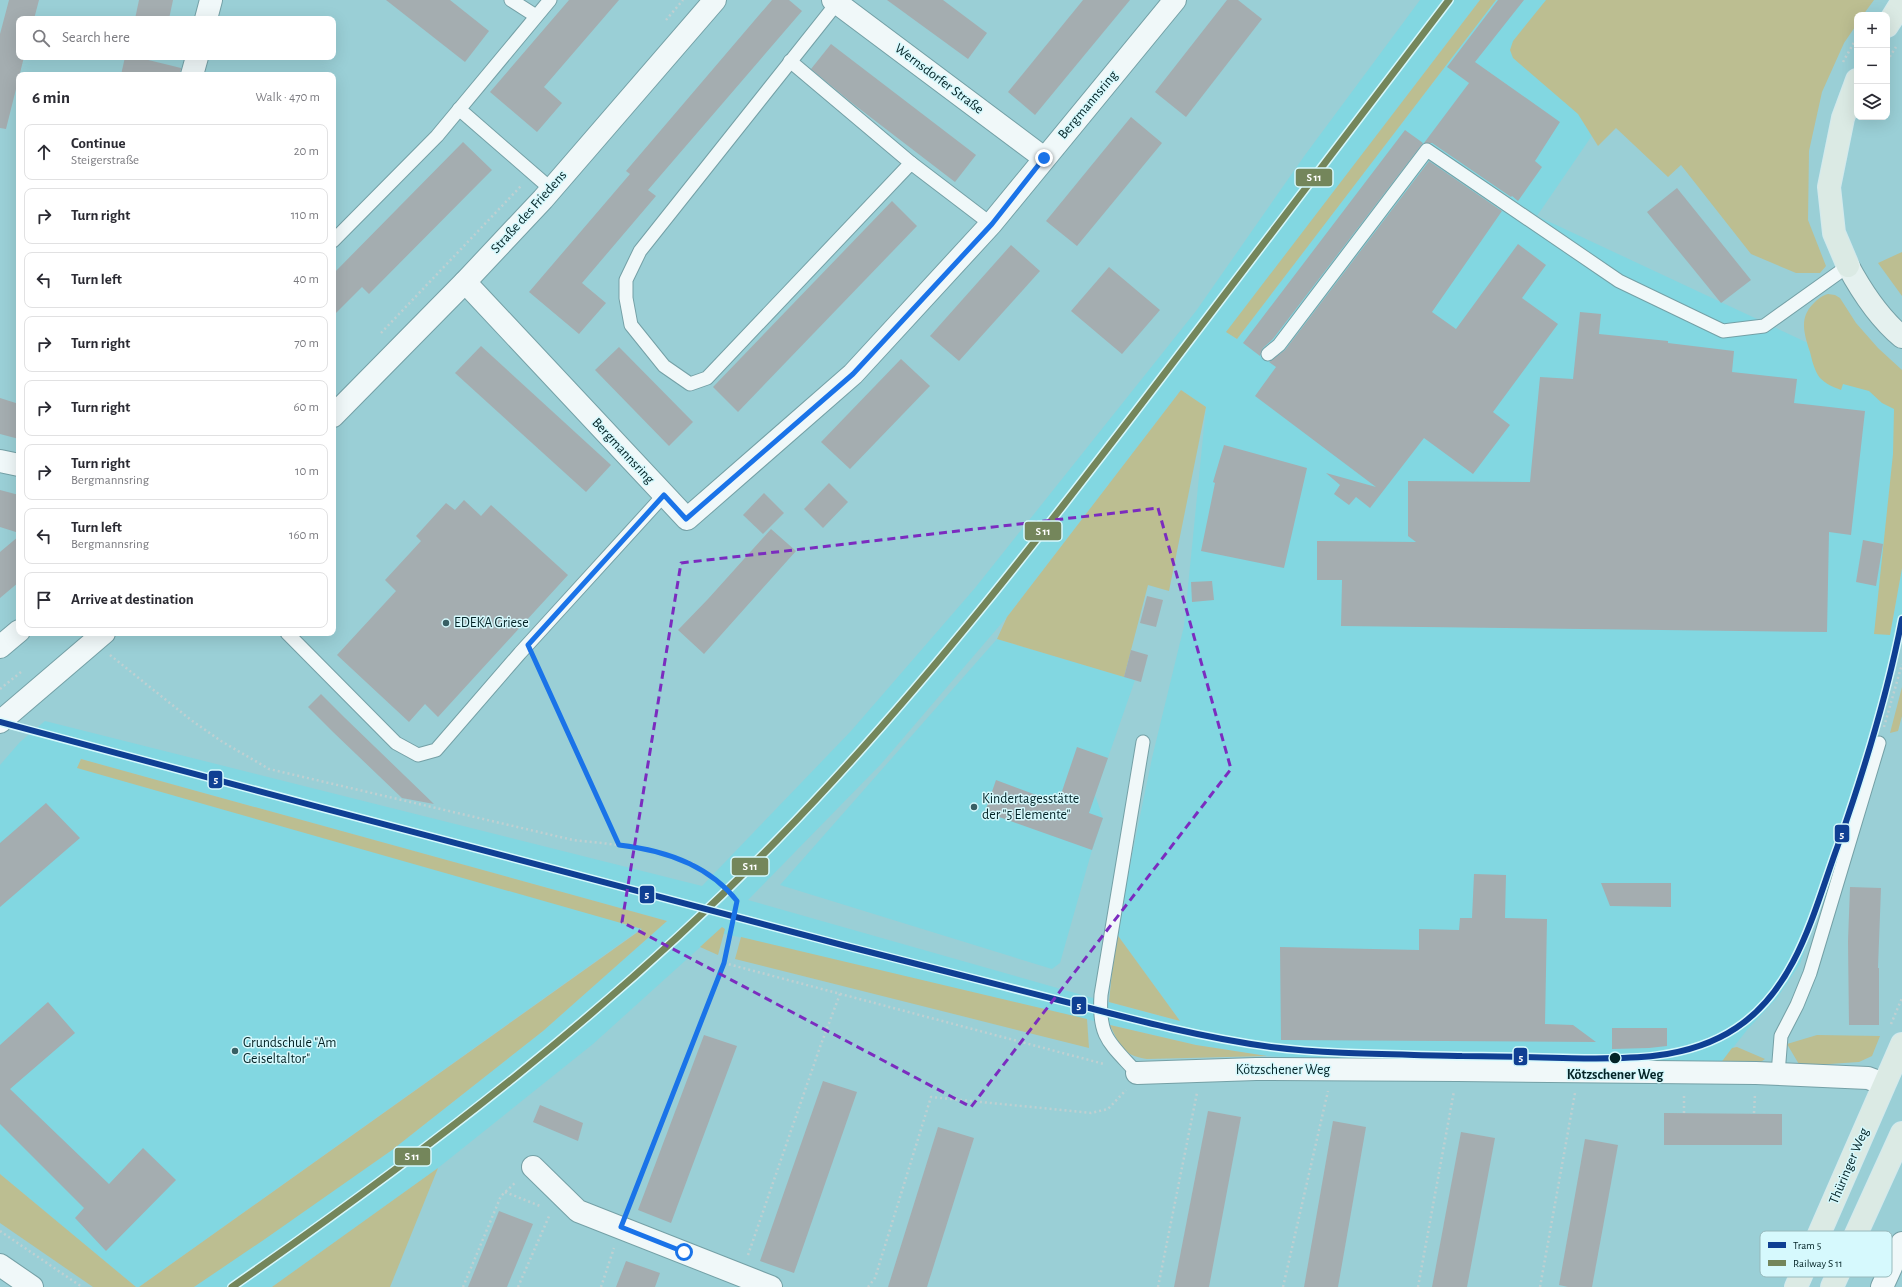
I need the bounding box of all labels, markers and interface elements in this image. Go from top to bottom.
map controls [1854,12,1890,120]
button: + [1854,12,1890,48]
search box [16,16,336,60]
icon: search [30,27,52,49]
text: Search here [62,30,130,45]
street label: Wernsdorfer Straße [892,41,986,117]
button: − [1854,48,1890,84]
street label: Bergmannsring [1056,68,1121,142]
button: layers [1854,84,1890,120]
text: 6 min [32,89,70,106]
text: Walk · 470 m [256,91,320,104]
text: Continue [71,136,126,151]
icon: ahead [33,141,55,163]
text: 20 m [294,145,319,158]
route end [1035,149,1053,167]
text: Steigerstraße [71,154,139,167]
street label: Straße des Friedens [488,168,570,256]
line badge: S 11 [1295,168,1333,187]
text: S 11 [1306,172,1322,183]
icon: right [33,205,55,227]
text: Turn right [71,208,130,223]
text: 110 m [291,209,319,222]
icon: left [33,269,55,291]
text: Turn left [71,272,122,287]
text: 40 m [293,273,319,286]
icon: right [33,333,55,355]
text: Turn right [71,336,130,351]
text: 70 m [294,337,319,350]
icon: right [33,397,55,419]
text: Turn right [71,400,130,415]
text: 60 m [293,401,319,414]
street label: Bergmannsring [589,415,657,487]
text: Turn right [71,456,130,471]
icon: right [33,461,55,483]
text: 10 m [295,465,319,478]
text: Bergmannsring [71,474,149,487]
text: Turn left [71,520,122,535]
line badge: S 11 [1024,521,1062,541]
icon: left [33,525,55,547]
text: S 11 [1035,526,1051,537]
text: 160 m [289,529,319,542]
text: Bergmannsring [71,538,149,551]
icon: arrive [33,589,55,611]
text: Arrive at destination [71,592,194,607]
place label: EDEKA Griese [454,616,529,630]
marker: EDEKA Griese [441,618,451,628]
line badge: 5 [208,770,223,789]
text: 5 [214,774,219,785]
place label: Kindertagesstätte der "5 Elemente" [982,792,1079,822]
marker: Kindertagesstätte der "5 Elemente" [969,802,979,812]
line badge: 5 [1834,824,1850,843]
text: 5 [1840,829,1845,840]
line badge: S 11 [731,857,769,876]
text: S 11 [742,861,758,872]
line badge: 5 [639,885,655,904]
text: 5 [645,889,650,900]
line badge: 5 [1071,996,1087,1015]
text: 5 [1077,1000,1082,1011]
place label: Grundschule "Am Geiseltaltor" [243,1036,337,1066]
marker: Grundschule "Am Geiseltaltor" [230,1046,240,1056]
line badge: 5 [1513,1047,1528,1066]
marker: Kötzschener Weg [1608,1051,1622,1065]
text: 5 [1519,1052,1524,1063]
street label: Kötzschener Weg [1236,1063,1330,1077]
place label: Kötzschener Weg [1567,1068,1664,1082]
street label: Thüringer Weg [1827,1126,1871,1206]
line badge: S 11 [394,1147,431,1166]
text: S 11 [404,1151,420,1162]
legend [1760,1231,1892,1277]
text: Tram 5 [1793,1240,1822,1251]
route start [675,1243,693,1261]
text: Railway S 11 [1793,1258,1843,1269]

